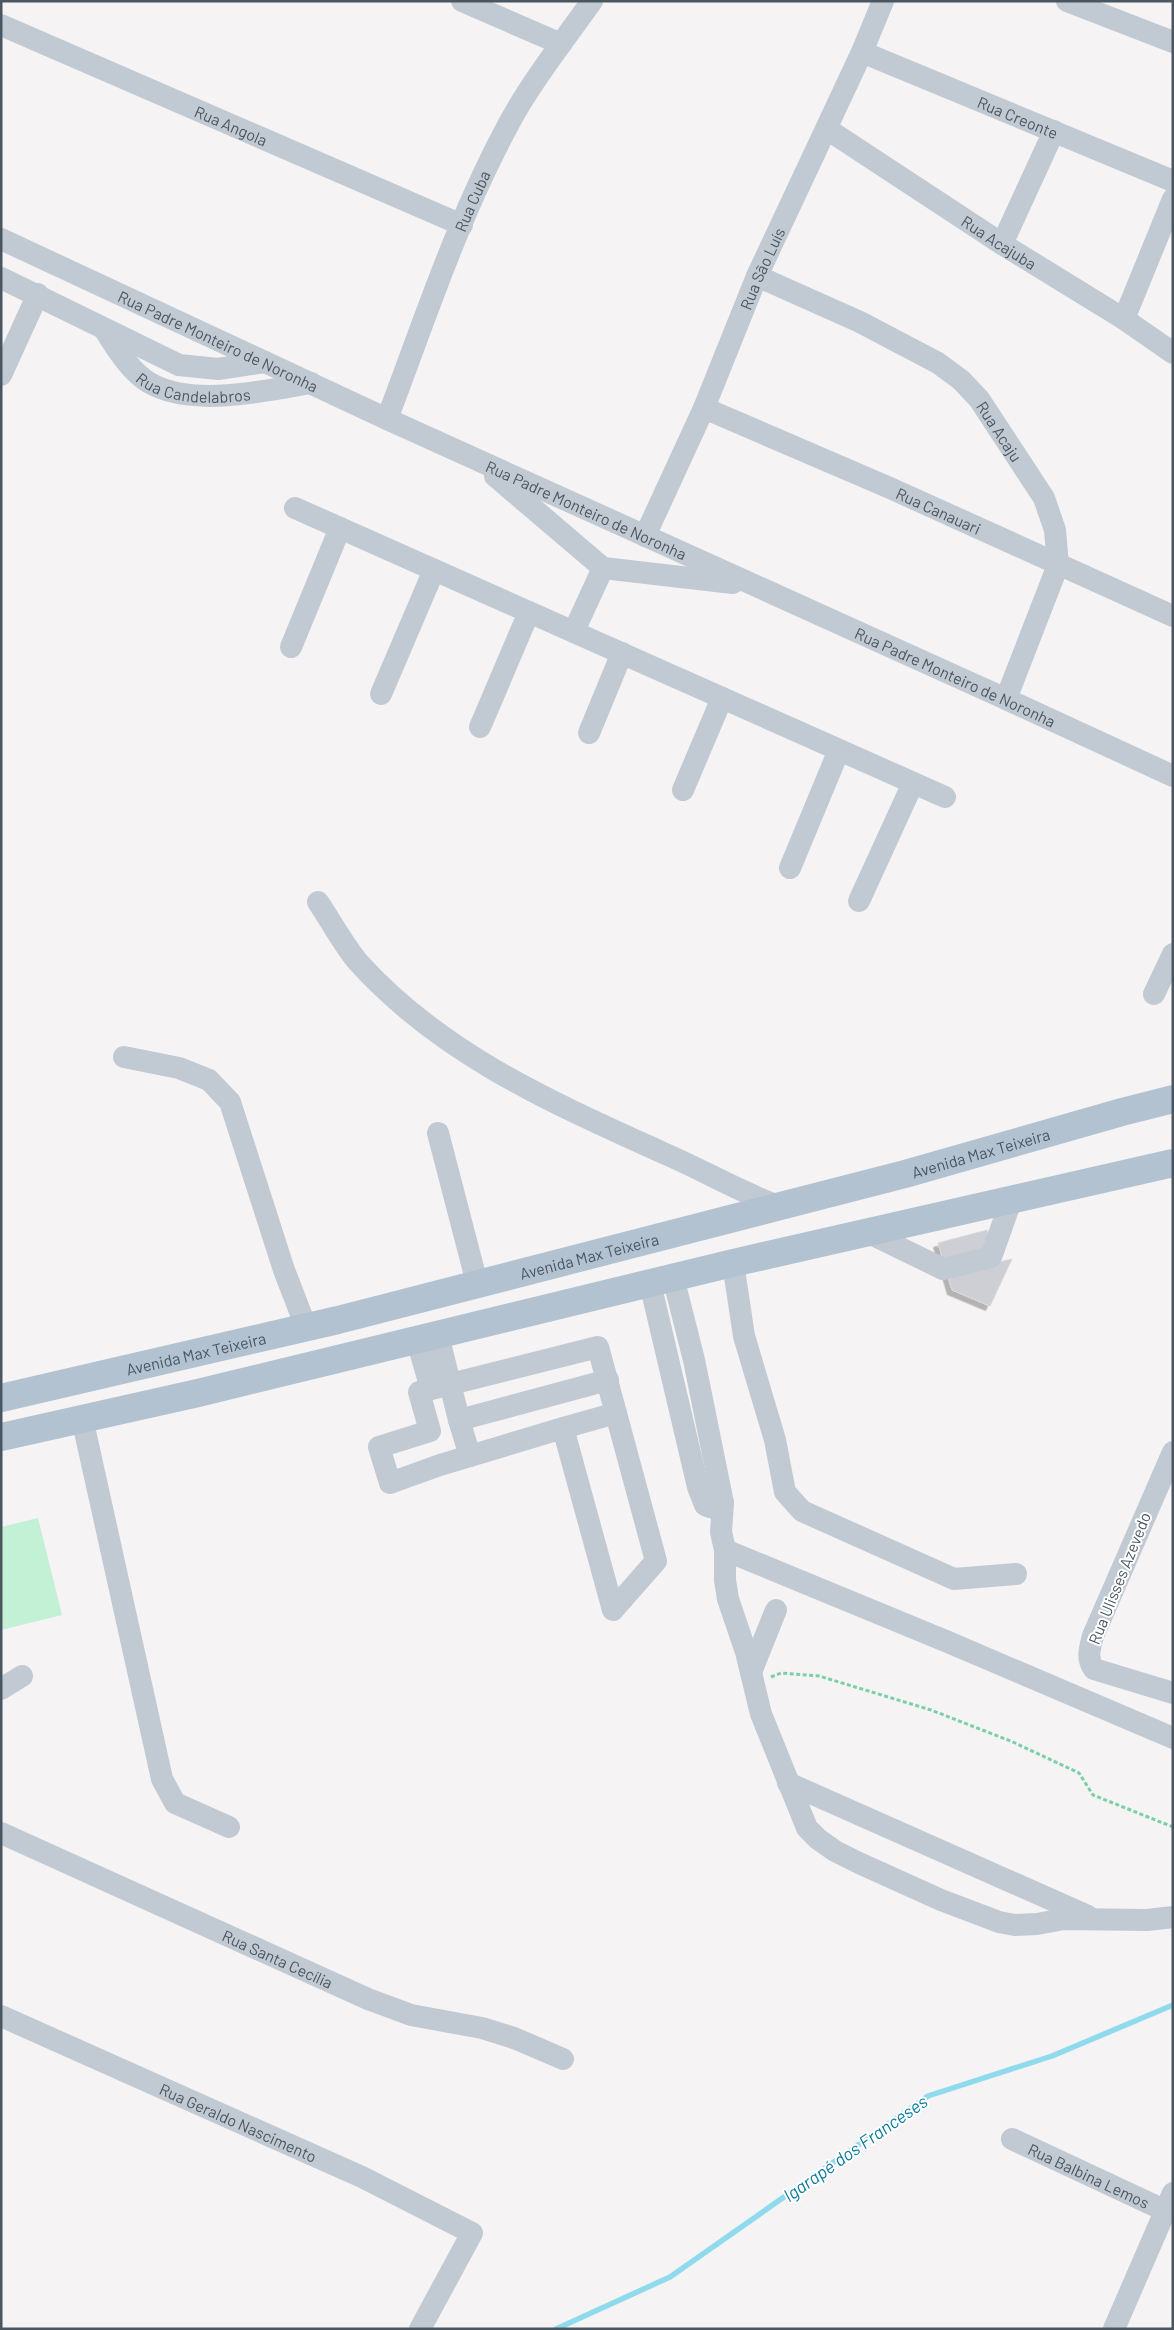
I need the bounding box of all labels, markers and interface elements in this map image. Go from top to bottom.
street label: Rua Creonte [975,92,1061,142]
street label: Rua Angola [192,101,270,149]
street label: Rua Cuba [450,167,493,234]
street label: Rua Acajuba [958,211,1040,273]
street label: Rua São Luís [735,224,788,312]
street label: Rua Padre Monteiro de Noronha [116,286,321,395]
street label: Rua Candelabros [133,368,251,405]
street label: Rua Acaju [973,397,1027,465]
street label: Rua Padre Monteiro de Noronha [483,456,690,563]
street label: Rua Canauari [893,483,984,537]
street label: Rua Padre Monteiro de Noronha [852,623,1059,730]
street label: Avenida Max Teixeira [909,1124,1052,1181]
street label: Avenida Max Teixeira [517,1228,661,1282]
street label: Avenida Max Teixeira [124,1328,268,1378]
street label: Rua Ulisses Azevedo [1084,1509,1154,1647]
street label: Rua Santa Cecília [220,1925,336,1991]
street label: Rua Geraldo Nascimento [157,2079,320,2165]
water label: Igarapé dos Franceses [779,2090,931,2206]
street label: Rua Balbina Lemos [1025,2139,1153,2211]

